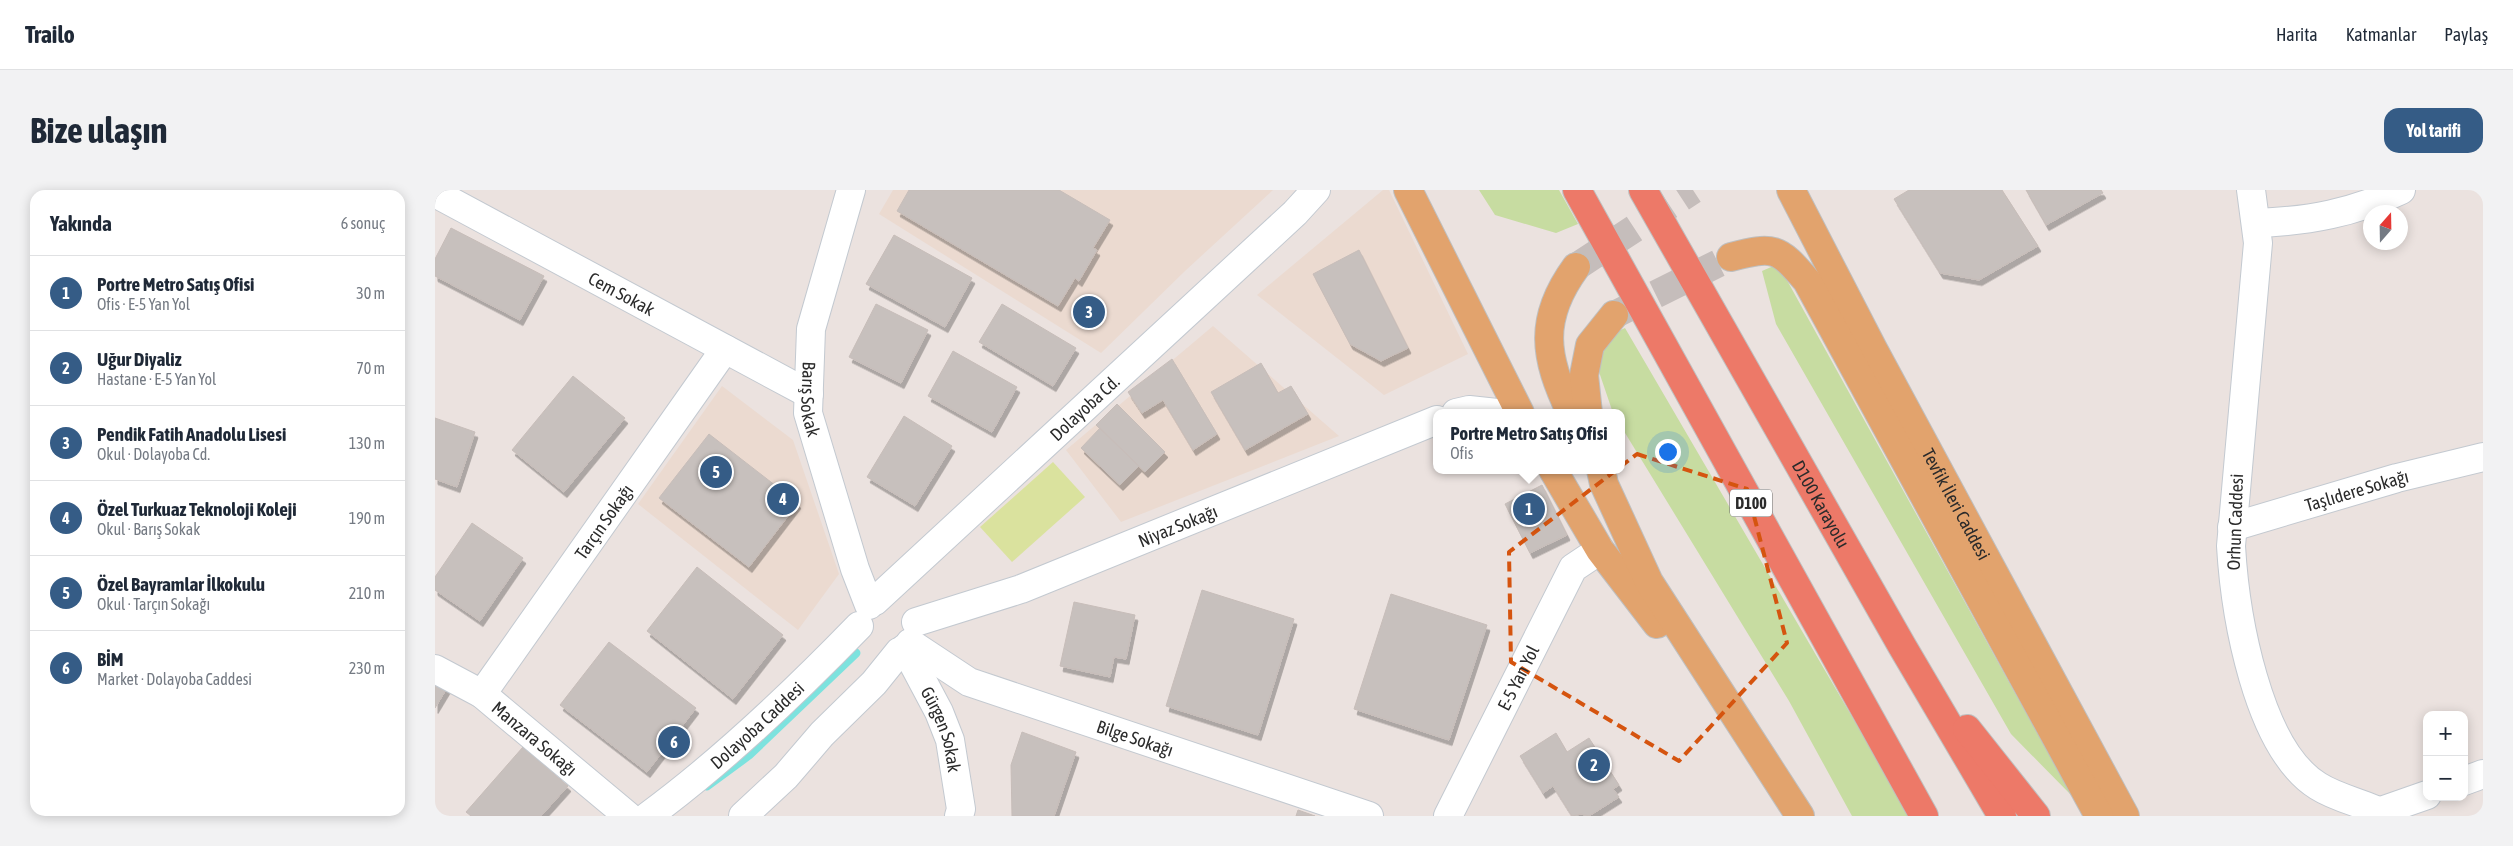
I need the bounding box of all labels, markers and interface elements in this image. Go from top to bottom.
text: Trailo [25,21,75,48]
text: Harita [2276,24,2318,45]
text: Katmanlar [2346,24,2416,45]
text: Paylaş [2444,24,2488,45]
button: Yol tarifi [2384,108,2483,153]
text: Bize ulaşın [30,110,167,150]
north arrow [2363,205,2408,250]
text: Yakında [50,211,112,235]
text: 6 sonuç [341,214,385,232]
street label: Cem Sokak [585,267,658,320]
text: Portre Metro Satış Ofisi [97,273,255,295]
text: 1 [62,284,70,302]
text: 30 m [356,284,385,302]
pin: 3 [1073,293,1105,331]
text: Ofis · E-5 Yan Yol [97,295,190,313]
text: Uğur Diyaliz [97,348,182,370]
text: 2 [62,359,70,377]
text: 70 m [356,359,385,377]
street label: Barış Sokak [798,361,825,439]
text: Hastane · E-5 Yan Yol [97,370,216,388]
street label: Dolayoba Cd. [1045,370,1123,445]
popup [1433,409,1625,474]
text: Portre Metro Satış Ofisi [1450,422,1608,444]
text: Pendik Fatih Anadolu Lisesi [97,423,286,445]
text: 3 [62,434,70,452]
text: 130 m [349,434,385,452]
your location [1655,439,1681,465]
text: Ofis [1450,444,1473,462]
text: Okul · Dolayoba Cd. [97,445,210,463]
street label: Tevfik İleri Caddesi [1918,445,1995,563]
pin: 5 [700,453,732,491]
street label: D100 Karayolu [1788,456,1854,551]
street label: Taşlıdere Sokağı [2302,465,2411,515]
street label: Orhun Caddesi [2223,473,2247,571]
street label: Tarçın Sokağı [570,480,637,563]
pin: 4 [767,480,799,518]
pin: 1 [1513,490,1545,528]
road number: D100 [1730,490,1772,516]
text: Özel Turkuaz Teknoloji Koleji [97,498,297,520]
street label: Niyaz Sokağı [1135,500,1220,551]
text: 4 [62,509,70,527]
text: 190 m [349,509,385,527]
text: Okul · Barış Sokak [97,520,200,538]
text: Özel Bayramlar İlkokulu [97,573,265,595]
text: 5 [62,584,70,602]
text: 210 m [349,584,385,602]
text: Okul · Tarçın Sokağı [97,595,210,613]
street label: E-5 Yan Yol [1493,641,1543,713]
text: BİM [97,648,124,670]
text: 6 [62,659,70,677]
text: 230 m [349,659,385,677]
text: Market · Dolayoba Caddesi [97,670,252,688]
street label: Dolayoba Caddesi [706,677,808,773]
street label: Gürgen Sokak [917,683,965,774]
street label: Manzara Sokağı [488,697,581,780]
map controls [2423,711,2468,801]
button: + [2423,711,2468,756]
street label: Bilge Sokağı [1094,715,1176,760]
pin: 6 [658,723,690,761]
pin: 2 [1578,746,1610,784]
button: − [2423,756,2468,801]

